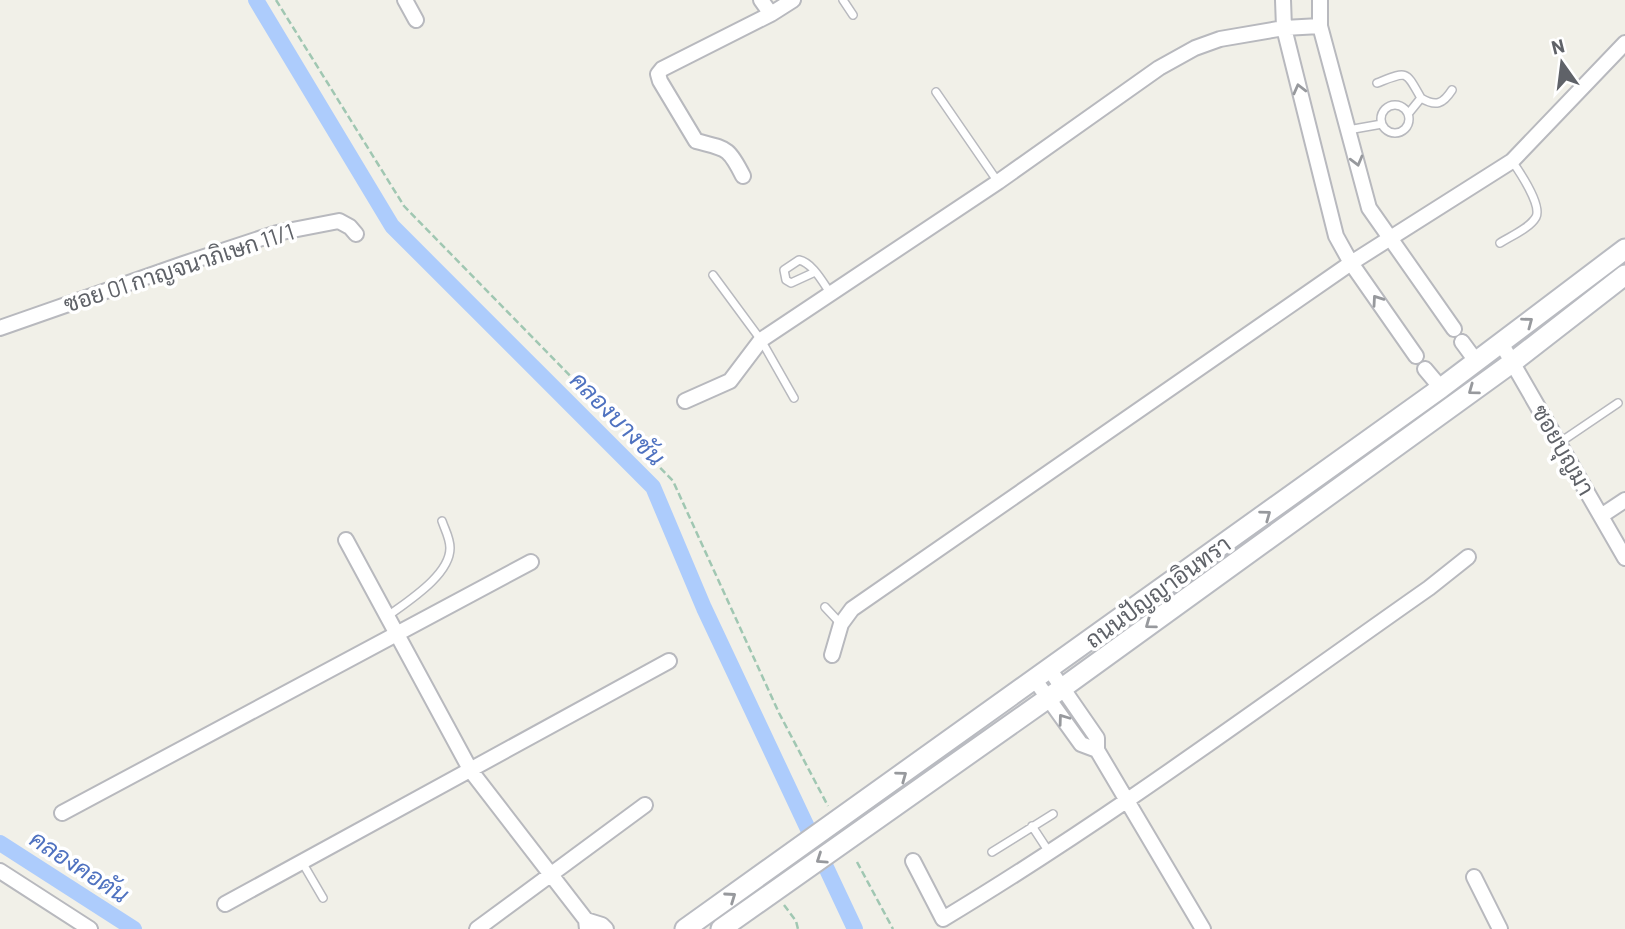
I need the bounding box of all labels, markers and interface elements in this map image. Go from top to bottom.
north arrow [1527,28,1597,98]
text: N [1549,33,1567,59]
one-way arrow [1293,83,1307,95]
one-way arrow [1349,155,1363,167]
street label: ซอย 01 กาญจนาภิเษก 11/1 [60,217,298,318]
one-way arrow [1373,295,1385,308]
one-way arrow [1521,318,1533,331]
water label: คลองบางชัน [565,365,671,471]
one-way arrow [1468,382,1481,395]
street label: ซอยบุญมา [1524,399,1601,501]
one-way arrow [1258,510,1271,523]
street label: ถนนปัญญาอินทรา [1079,529,1236,654]
one-way arrow [1145,616,1158,629]
one-way arrow [1058,714,1071,727]
one-way arrow [894,772,907,784]
water label: คลองคอตัน [25,823,135,908]
one-way arrow [816,850,829,863]
one-way arrow [723,893,736,905]

